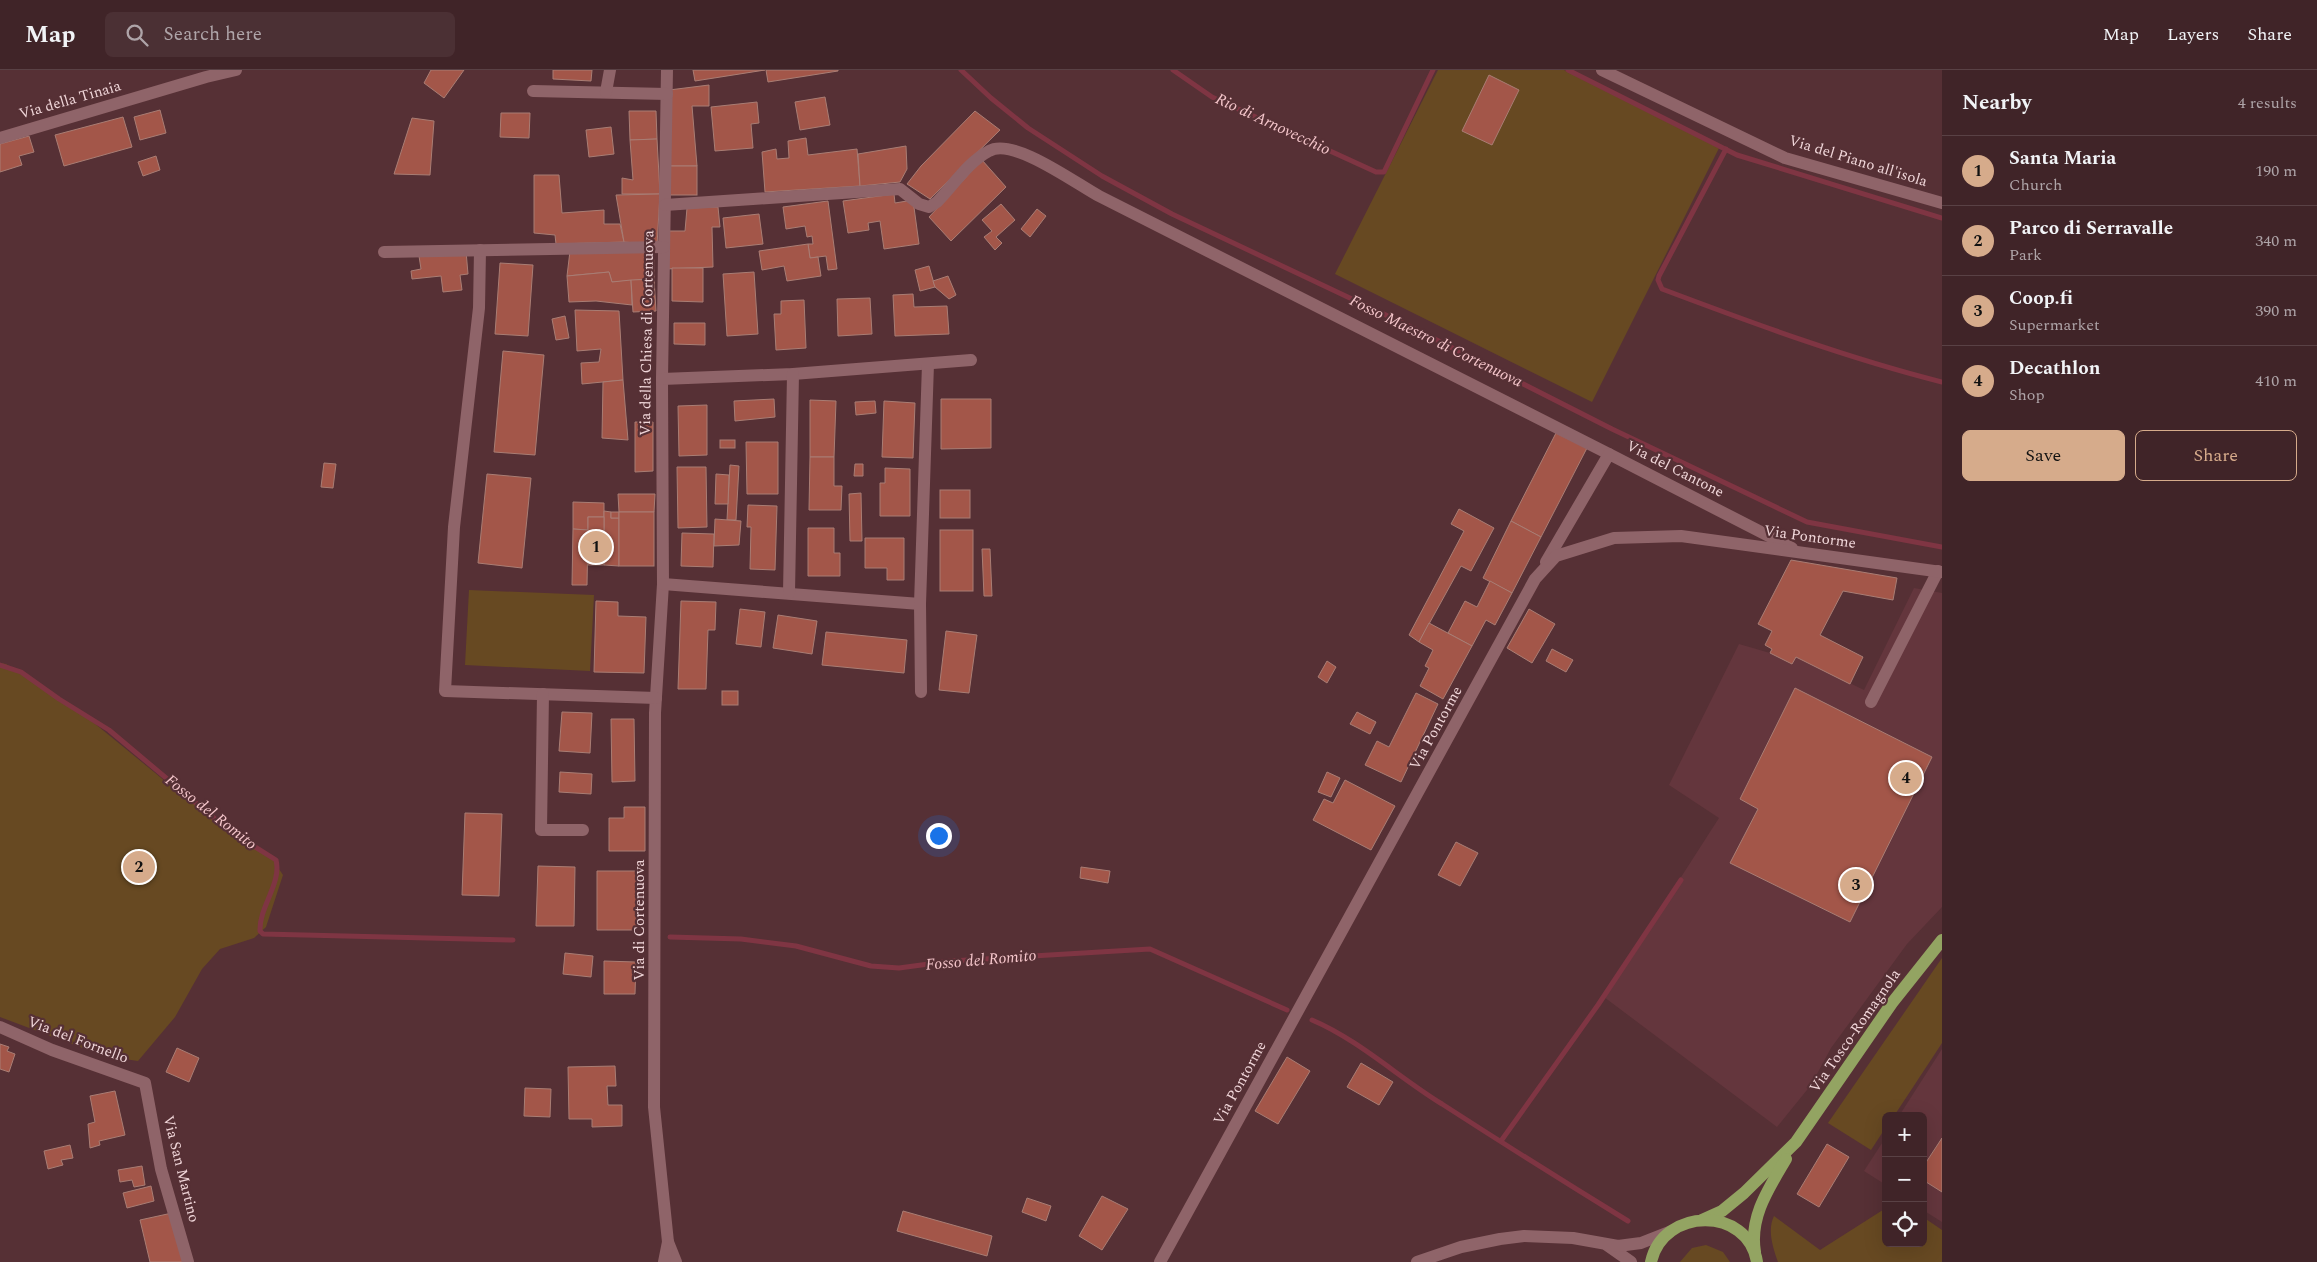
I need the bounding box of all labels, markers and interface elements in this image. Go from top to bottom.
search box [105,12,455,57]
text: Map [25,17,75,53]
text: Search here [163,20,262,49]
icon: search [123,21,151,49]
text: Map [2103,21,2139,48]
text: Layers [2167,21,2219,48]
text: Share [2247,21,2292,48]
street label: Via della Tinaia [16,74,124,126]
water label: Rio di Arnovecchio [1212,87,1334,161]
text: Nearby [1962,87,2032,119]
text: 4 results [2238,91,2297,115]
street label: Via del Piano all'isola [1786,129,1931,193]
text: Santa Maria [2009,144,2116,173]
text: 1 [1974,159,1982,183]
text: 190 m [2255,159,2297,183]
text: Church [2009,173,2062,197]
text: Parco di Serravalle [2009,214,2173,243]
street label: Via della Chiesa di Cortenuova [634,229,660,436]
text: 2 [1974,229,1982,253]
text: 340 m [2255,229,2297,253]
text: Park [2009,243,2042,267]
text: Coop.fi [2009,284,2073,313]
water label: Fosso Maestro di Cortenuova [1345,289,1527,393]
text: 3 [1974,299,1982,323]
text: 390 m [2255,299,2297,323]
text: Supermarket [2009,313,2100,337]
text: Decathlon [2009,354,2100,383]
text: 4 [1974,369,1982,393]
text: 410 m [2255,369,2297,393]
text: Shop [2009,383,2045,407]
button: Save [1962,430,2125,481]
button: Share [2135,430,2297,481]
street label: Via del Cantone [1622,434,1728,504]
street label: Via Pontorme [1763,519,1857,555]
pin: 1 [580,528,612,566]
street label: Via Pontorme [1404,682,1468,774]
pin: 4 [1890,759,1922,797]
water label: Fosso del Romito [160,768,262,856]
your location [926,823,952,849]
pin: 2 [123,848,155,886]
street label: Via di Cortenuova [628,859,651,981]
pin: 3 [1840,866,1872,904]
water label: Fosso del Romito [925,943,1037,977]
street label: Via Tosco-Romagnola [1804,964,1907,1098]
street label: Via del Fornello [24,1010,132,1070]
street label: Via Pontorme [1208,1037,1272,1129]
map controls [1882,1112,1927,1247]
button: + [1882,1112,1927,1157]
street label: Via San Martino [157,1113,205,1225]
button: − [1882,1157,1927,1202]
button: locate [1882,1202,1927,1247]

